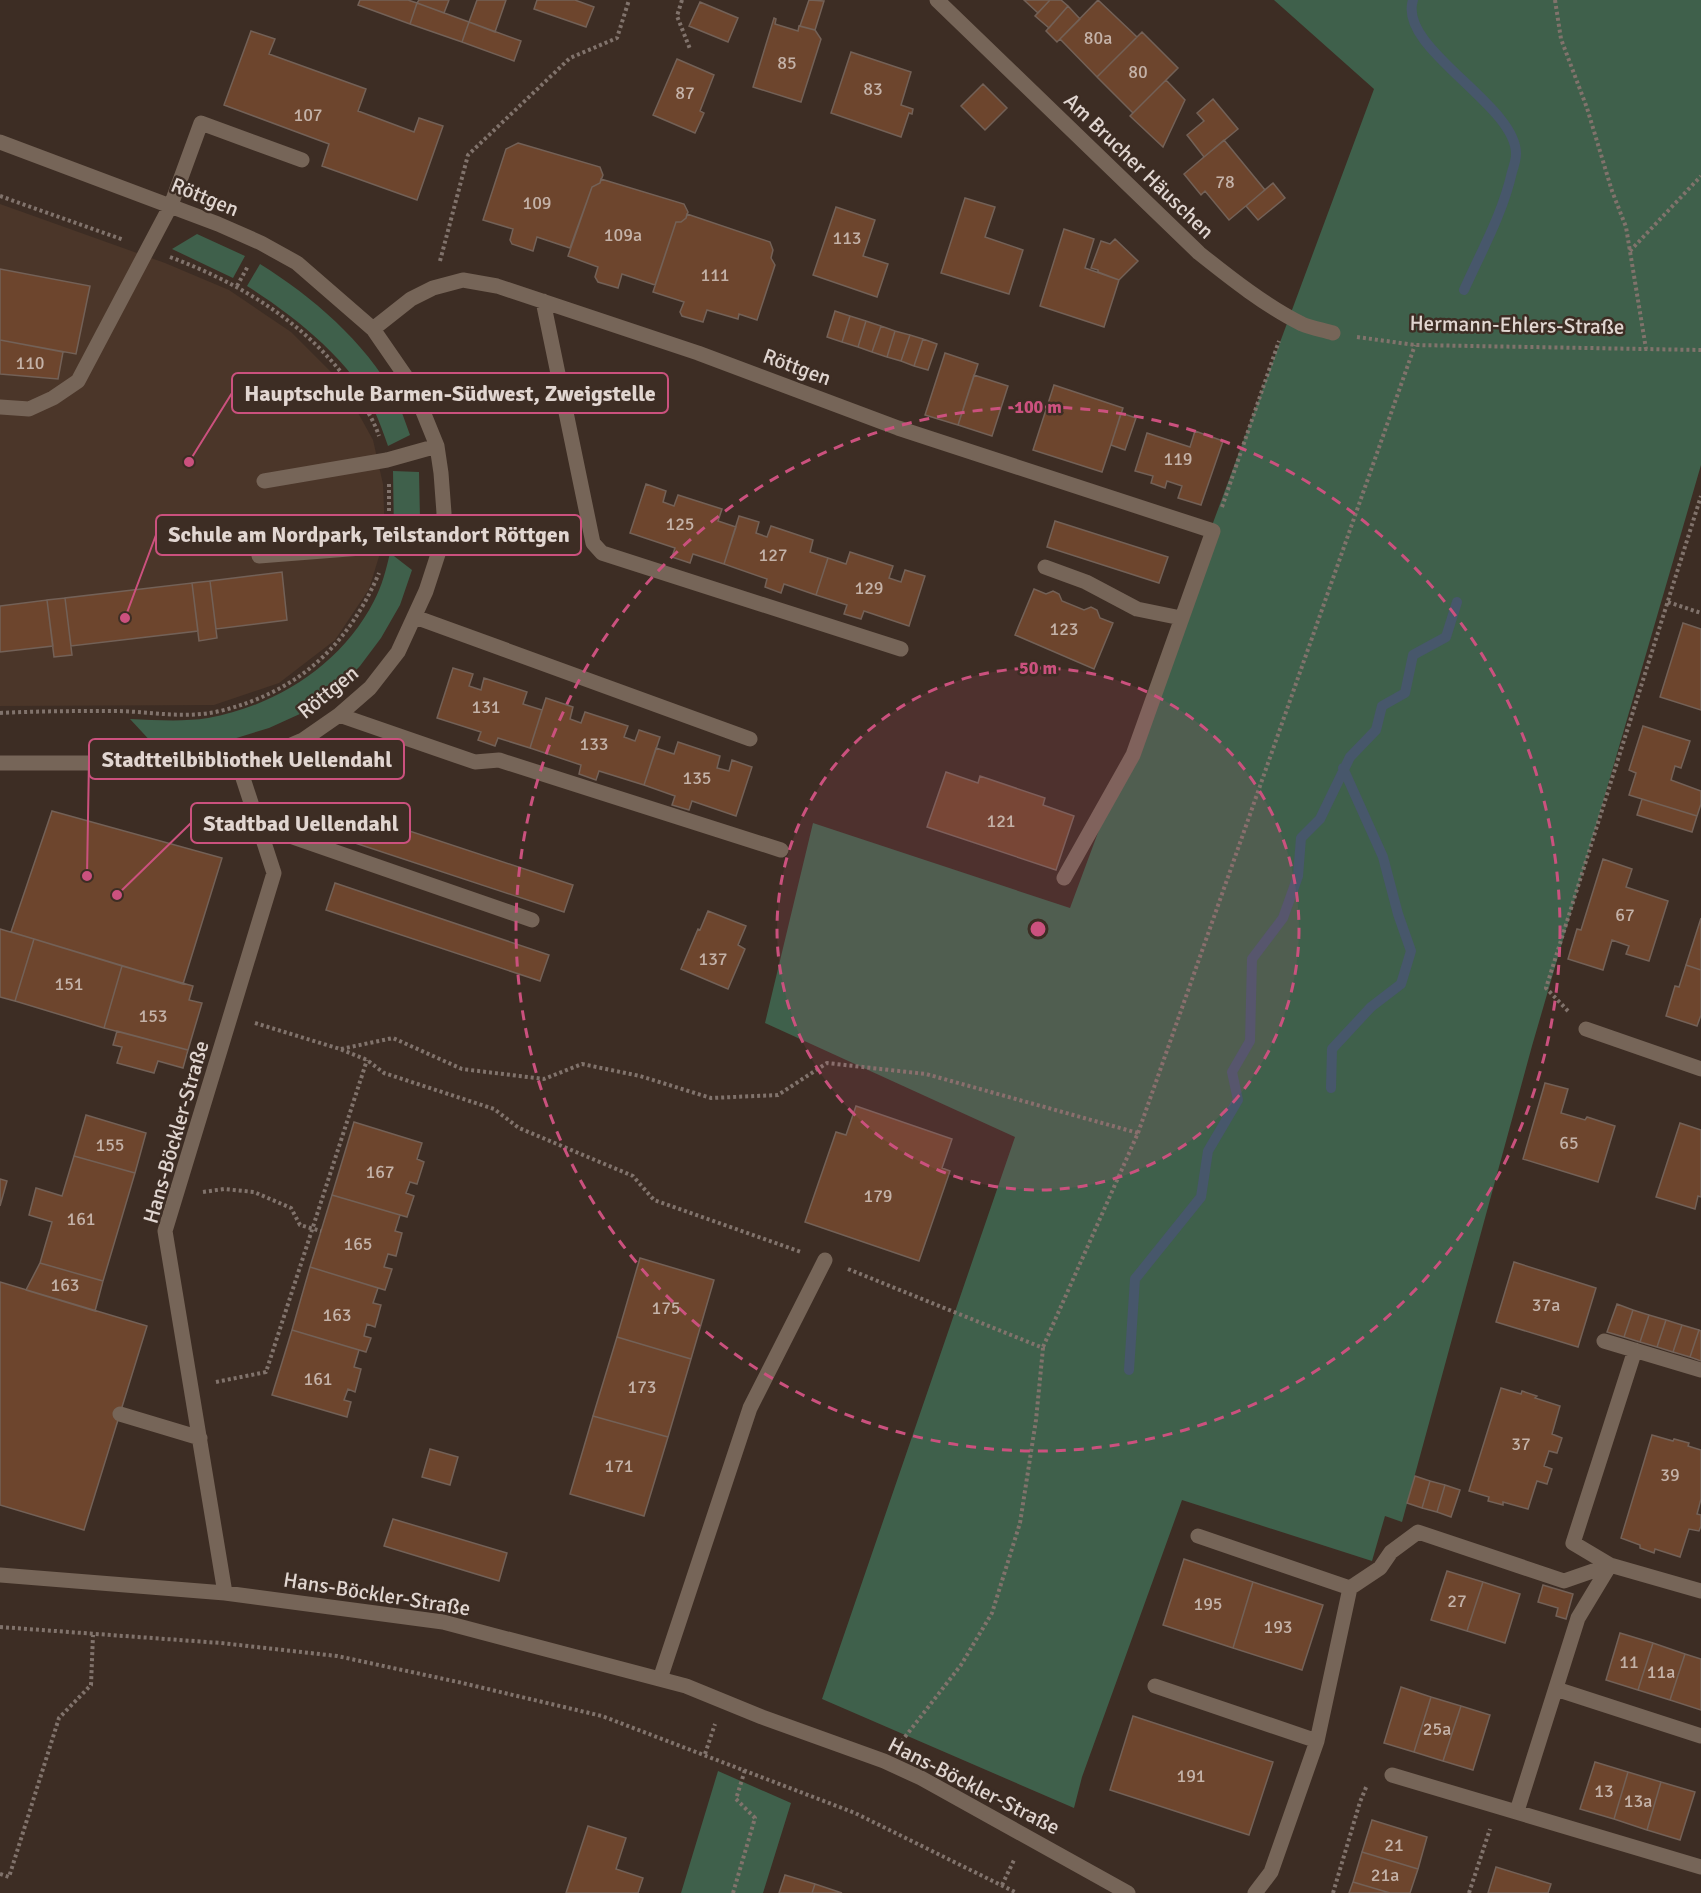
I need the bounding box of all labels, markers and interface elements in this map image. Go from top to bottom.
house number: 80a [1084,27,1112,49]
house number: 85 [777,52,797,74]
house number: 80 [1128,61,1148,83]
house number: 83 [863,78,883,100]
house number: 87 [675,82,695,104]
street label: Am Brucher Häuschen [1058,88,1220,244]
house number: 107 [293,104,323,126]
house number: 78 [1215,171,1235,193]
street label: Röttgen [167,172,243,222]
house number: 109 [522,192,552,214]
house number: 109a [604,224,642,246]
house number: 113 [832,227,862,249]
house number: 111 [700,264,730,286]
street label: Hermann-Ehlers-Straße [1409,310,1625,340]
street label: Röttgen [759,343,835,391]
house number: 110 [15,352,45,374]
callout: Hauptschule Barmen-Südwest, Zweigstelle [232,373,668,413]
text: Hauptschule Barmen-Südwest, Zweigstelle [244,380,656,407]
text: 100 m [1014,396,1062,418]
house number: 119 [1163,448,1193,470]
house number: 125 [665,513,695,535]
callout: Schule am Nordpark, Teilstandort Röttgen [156,515,581,555]
text: Schule am Nordpark, Teilstandort Röttgen [168,521,570,548]
house number: 127 [758,544,788,566]
house number: 129 [854,577,884,599]
house number: 123 [1049,618,1079,640]
text: 50 m [1019,657,1057,679]
street label: Röttgen [292,660,364,724]
house number: 131 [471,696,501,718]
house number: 133 [579,733,609,755]
callout: Stadtteilbibliothek Uellendahl [89,739,404,779]
text: Stadtteilbibliothek Uellendahl [102,746,392,773]
house number: 135 [682,767,712,789]
callout: Stadtbad Uellendahl [191,803,410,843]
text: Stadtbad Uellendahl [203,810,399,837]
house number: 121 [986,810,1016,832]
house number: 67 [1615,904,1635,926]
centre of rings [1028,919,1048,939]
house number: 137 [698,948,728,970]
house number: 151 [54,973,84,995]
house number: 153 [138,1005,168,1027]
street label: Hans-Böckler-Straße [137,1038,215,1226]
house number: 65 [1559,1132,1579,1154]
house number: 155 [95,1134,125,1156]
house number: 167 [365,1161,395,1183]
house number: 179 [863,1185,893,1207]
house number: 161 [66,1208,96,1230]
house number: 165 [343,1233,373,1255]
house number: 163 [50,1274,80,1296]
house number: 37a [1532,1294,1560,1316]
house number: 175 [651,1297,681,1319]
house number: 163 [322,1304,352,1326]
house number: 161 [303,1368,333,1390]
house number: 173 [627,1376,657,1398]
house number: 37 [1511,1433,1531,1455]
house number: 171 [604,1455,634,1477]
house number: 39 [1660,1464,1680,1486]
street label: Hans-Böckler-Straße [282,1566,472,1622]
house number: 27 [1447,1590,1467,1612]
house number: 195 [1193,1593,1223,1615]
house number: 193 [1263,1616,1293,1638]
house number: 11 [1619,1651,1639,1673]
house number: 11a [1647,1661,1675,1683]
house number: 25a [1423,1718,1451,1740]
street label: Hans-Böckler-Straße [884,1732,1064,1840]
house number: 191 [1176,1765,1206,1787]
house number: 13 [1594,1780,1614,1802]
house number: 13a [1624,1790,1652,1812]
house number: 21 [1384,1834,1404,1856]
house number: 21a [1371,1864,1399,1886]

